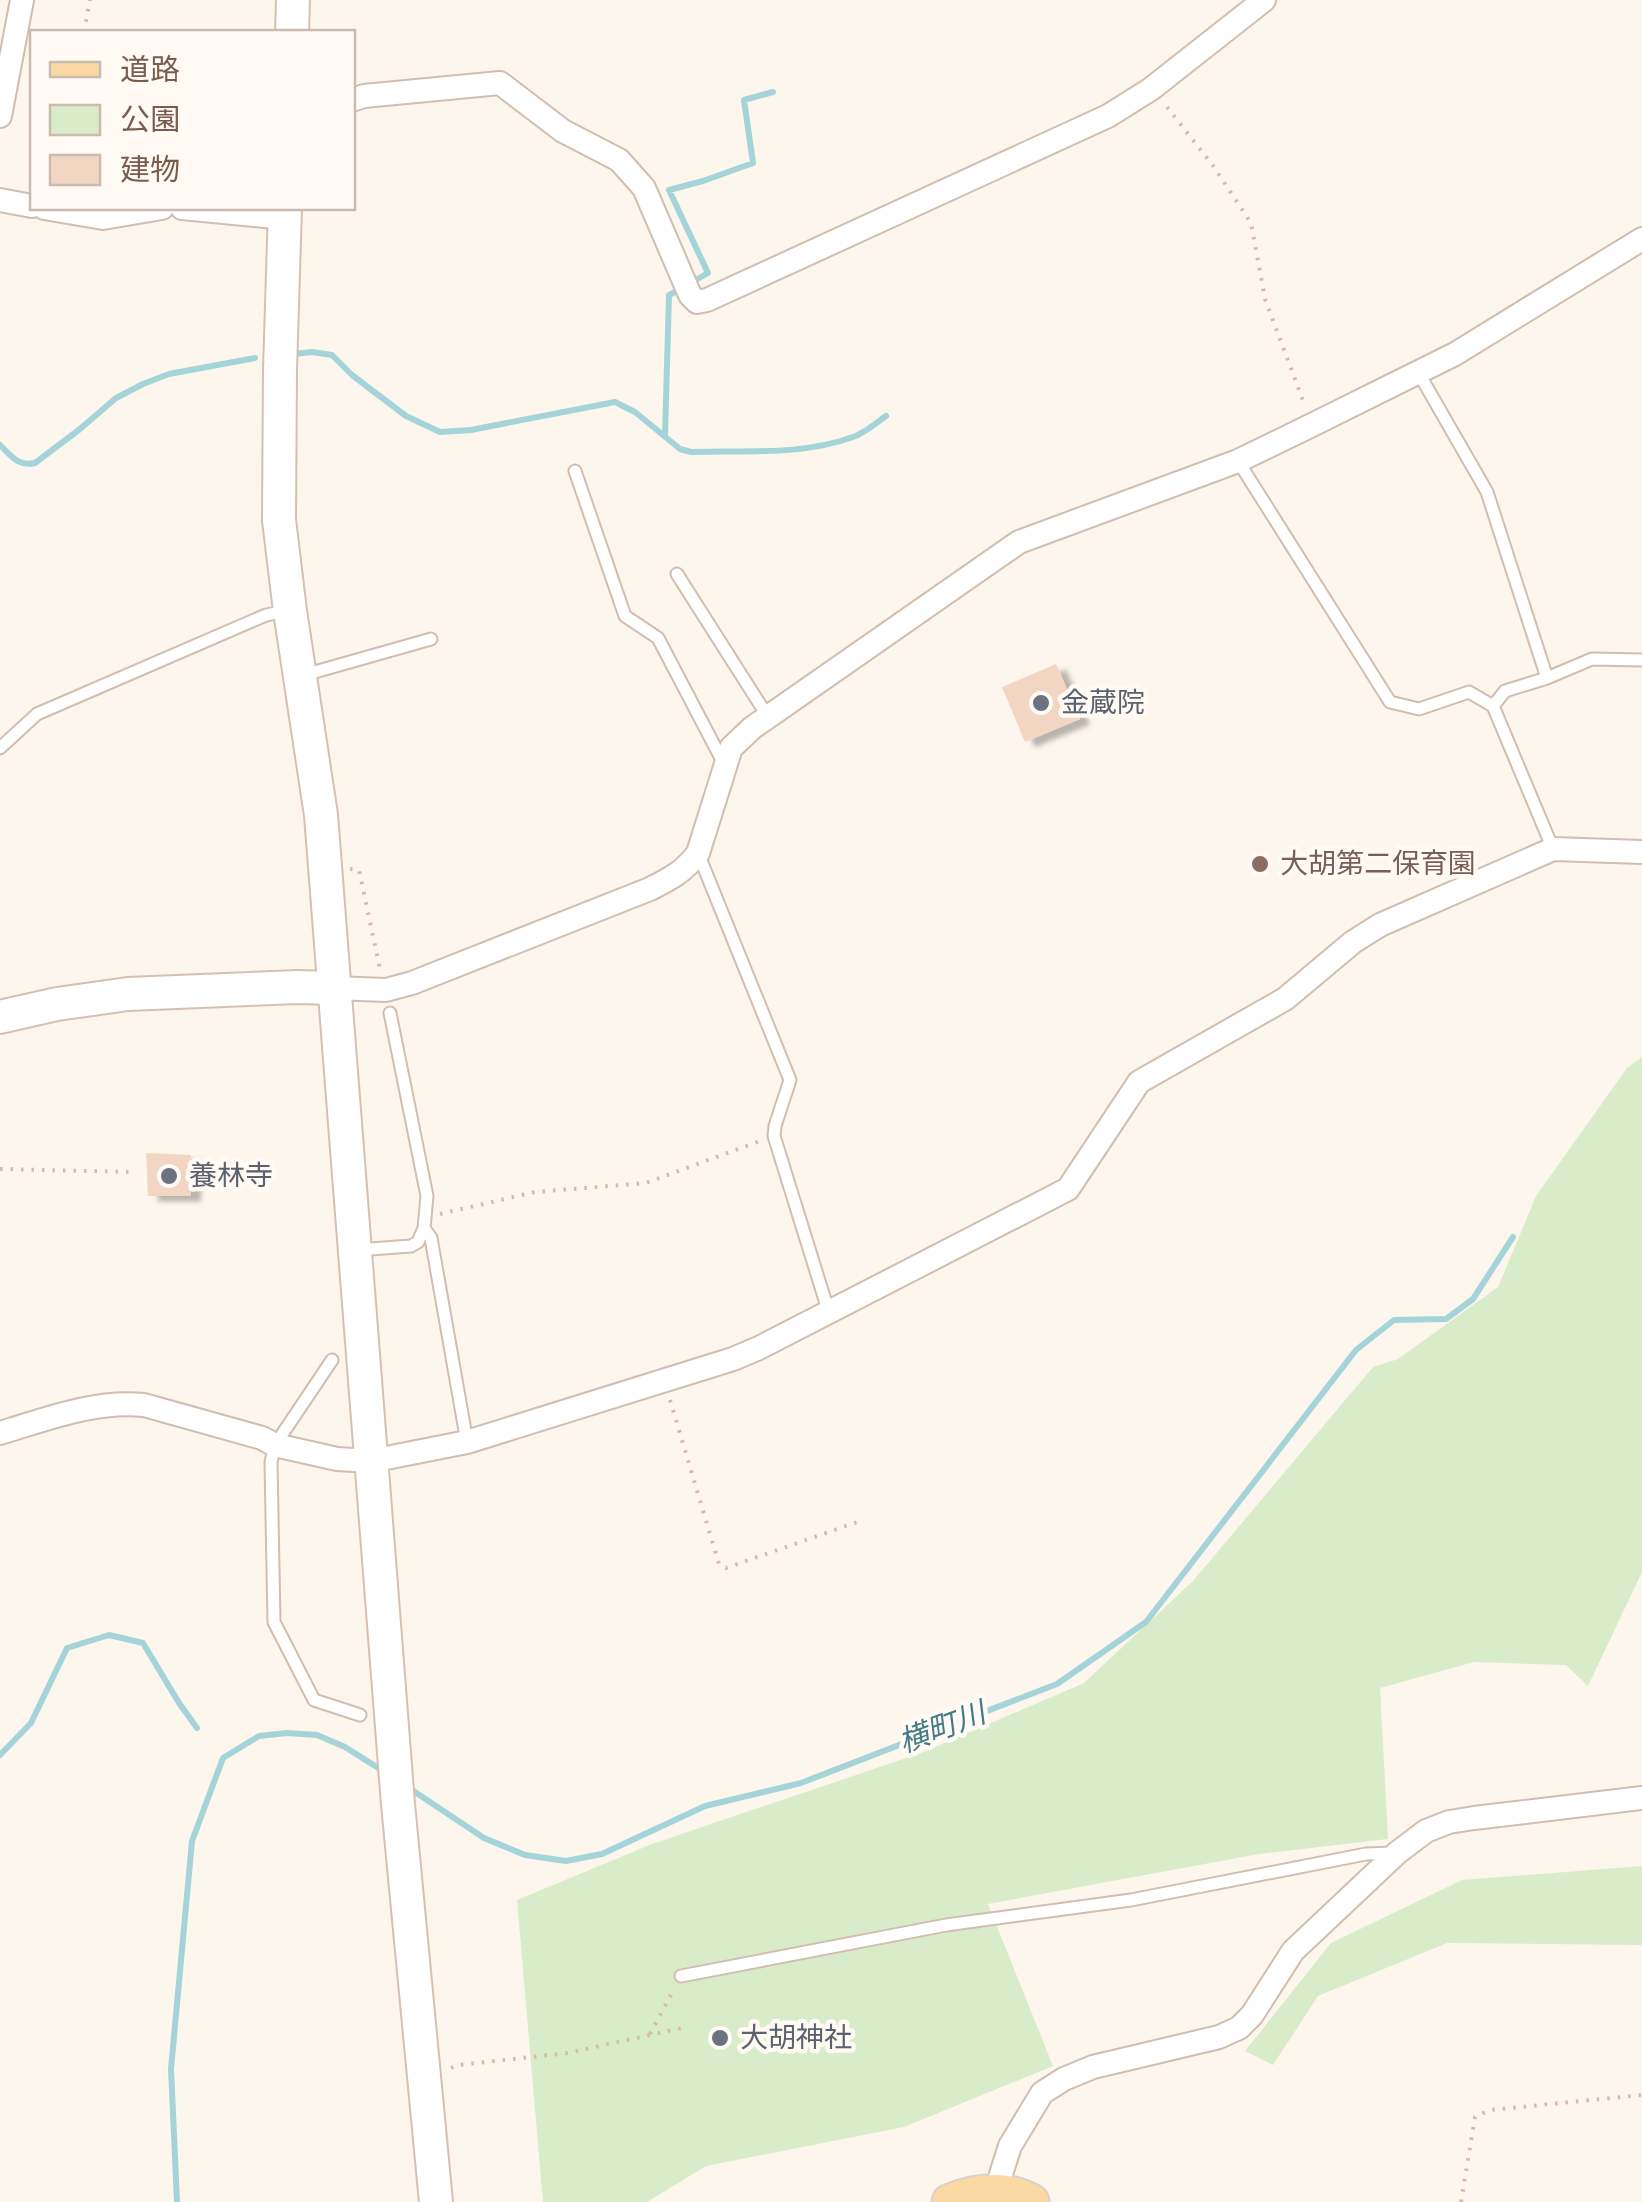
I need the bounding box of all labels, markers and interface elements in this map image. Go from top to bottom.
legend [30,30,355,210]
text: 道路 [120,49,180,92]
text: 公園 [120,99,180,142]
text: 建物 [120,149,180,192]
place label: 金蔵院 [1061,683,1145,723]
marker: 金蔵院 [1030,692,1052,714]
place label: 大胡第二保育園 [1280,844,1476,884]
marker: 大胡第二保育園 [1249,853,1271,875]
place label: 養林寺 [189,1156,273,1196]
marker: 養林寺 [158,1165,180,1187]
water label: 横町川 [892,1691,995,1764]
place label: 大胡神社 [740,2018,852,2058]
marker: 大胡神社 [709,2027,731,2049]

